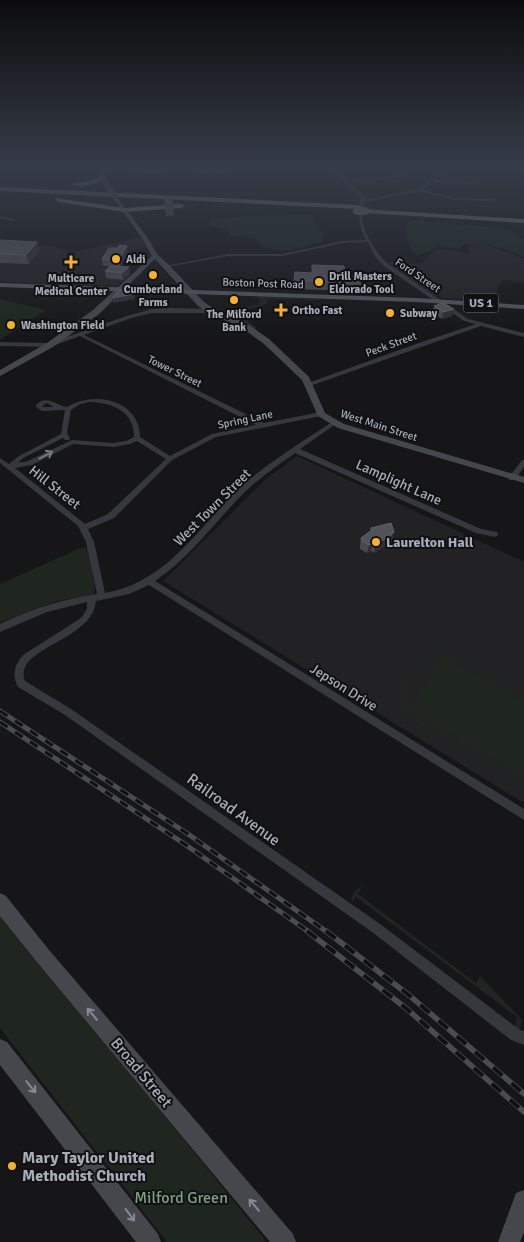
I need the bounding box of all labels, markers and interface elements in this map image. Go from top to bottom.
marker: Aldi [110,253,122,265]
place label: Aldi [126,253,145,266]
marker: Multicare Medical Center [64,255,78,269]
street label: Ford Street [393,255,443,295]
marker: Cumberland Farms [147,269,159,281]
place label: Drill Masters Eldorado Tool [329,270,394,296]
place label: Multicare Medical Center [35,272,108,298]
street label: Boston Post Road [222,276,304,291]
marker: Drill Masters Eldorado Tool [313,276,325,288]
place label: Cumberland Farms [124,283,182,309]
marker: The Milford Bank [228,294,240,306]
road number: US 1 [464,294,498,312]
marker: Ortho Fast [274,303,288,317]
place label: Ortho Fast [292,304,342,317]
marker: Subway [384,307,396,319]
place label: Subway [400,307,438,320]
place label: The Milford Bank [206,308,262,334]
marker: Washington Field [5,319,17,331]
place label: Washington Field [21,319,104,332]
street label: Peck Street [364,329,419,360]
street label: Tower Street [146,353,204,390]
street label: Spring Lane [216,407,274,432]
street label: West Main Street [339,407,419,444]
one-way arrow [38,450,53,459]
street label: Lamplight Lane [353,456,445,509]
street label: Hill Street [25,462,84,513]
street label: West Town Street [170,465,255,550]
place label: Laurelton Hall [386,534,474,551]
marker: Laurelton Hall [370,536,382,548]
street label: Jepson Drive [307,660,381,715]
street label: Railroad Avenue [183,769,284,850]
one-way arrow [86,1007,98,1020]
street label: Broad Street [106,1034,176,1112]
one-way arrow [25,1080,36,1093]
place label: Mary Taylor United Methodist Church [22,1148,155,1186]
marker: Mary Taylor United Methodist Church [6,1160,18,1172]
park label: Milford Green [134,1188,228,1208]
one-way arrow [248,1198,259,1211]
one-way arrow [125,1208,135,1222]

